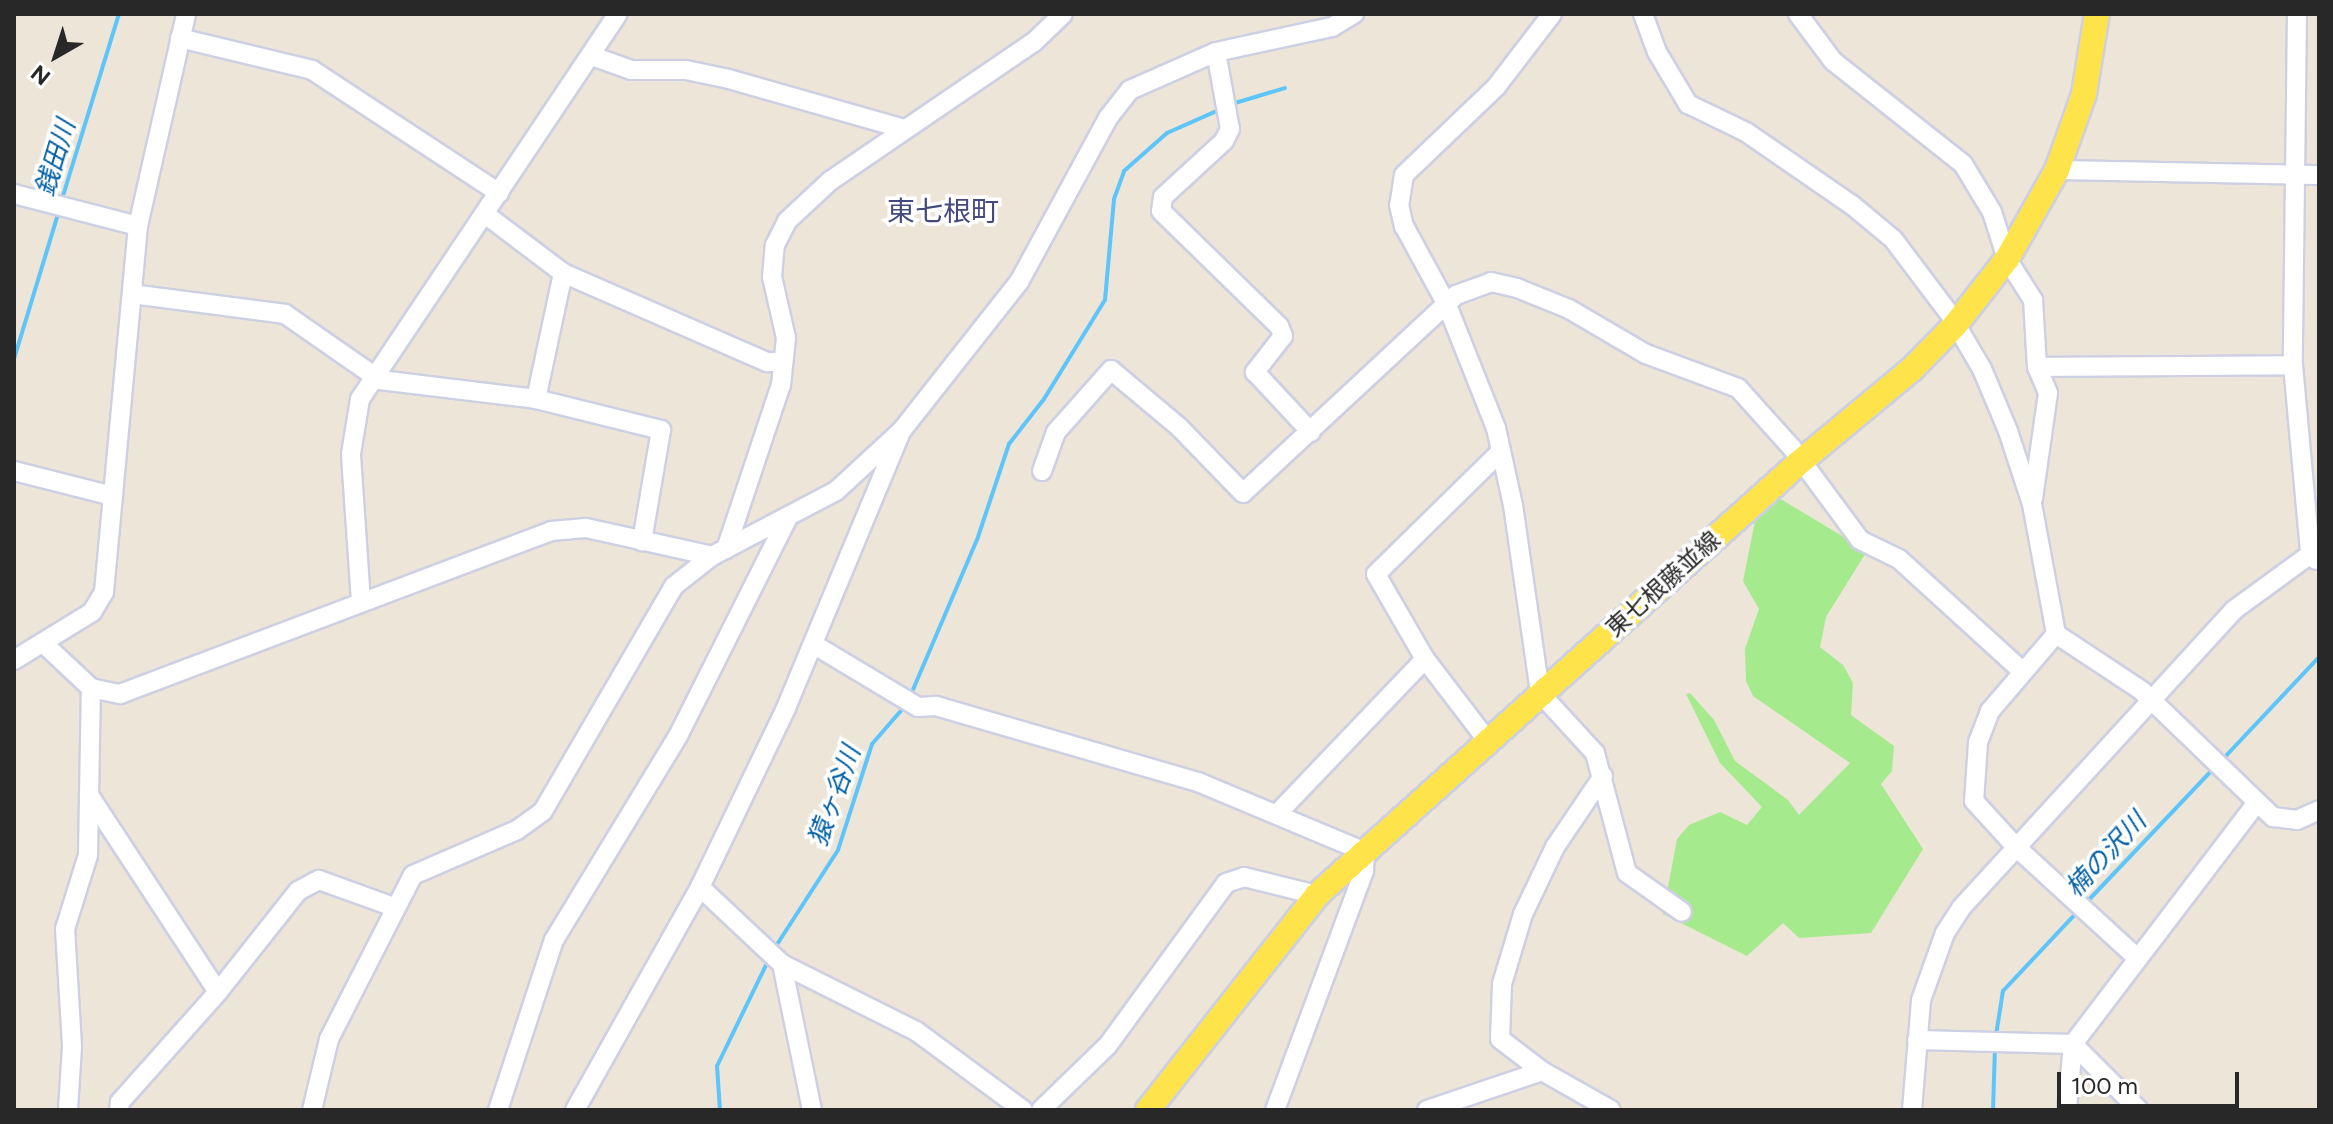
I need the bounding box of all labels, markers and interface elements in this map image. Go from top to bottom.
north arrow [16,16,96,96]
text: N [25,59,56,91]
water label: 銭田川 [30,116,82,200]
district label: 東七根町 [887,194,999,228]
street label: 東七根藤並線 [1600,525,1726,643]
water label: 猿ヶ谷川 [803,742,867,850]
water label: 楠の沢川 [2059,806,2153,904]
scale bar [2061,1056,2243,1106]
text: 100 m [2071,1071,2138,1100]

